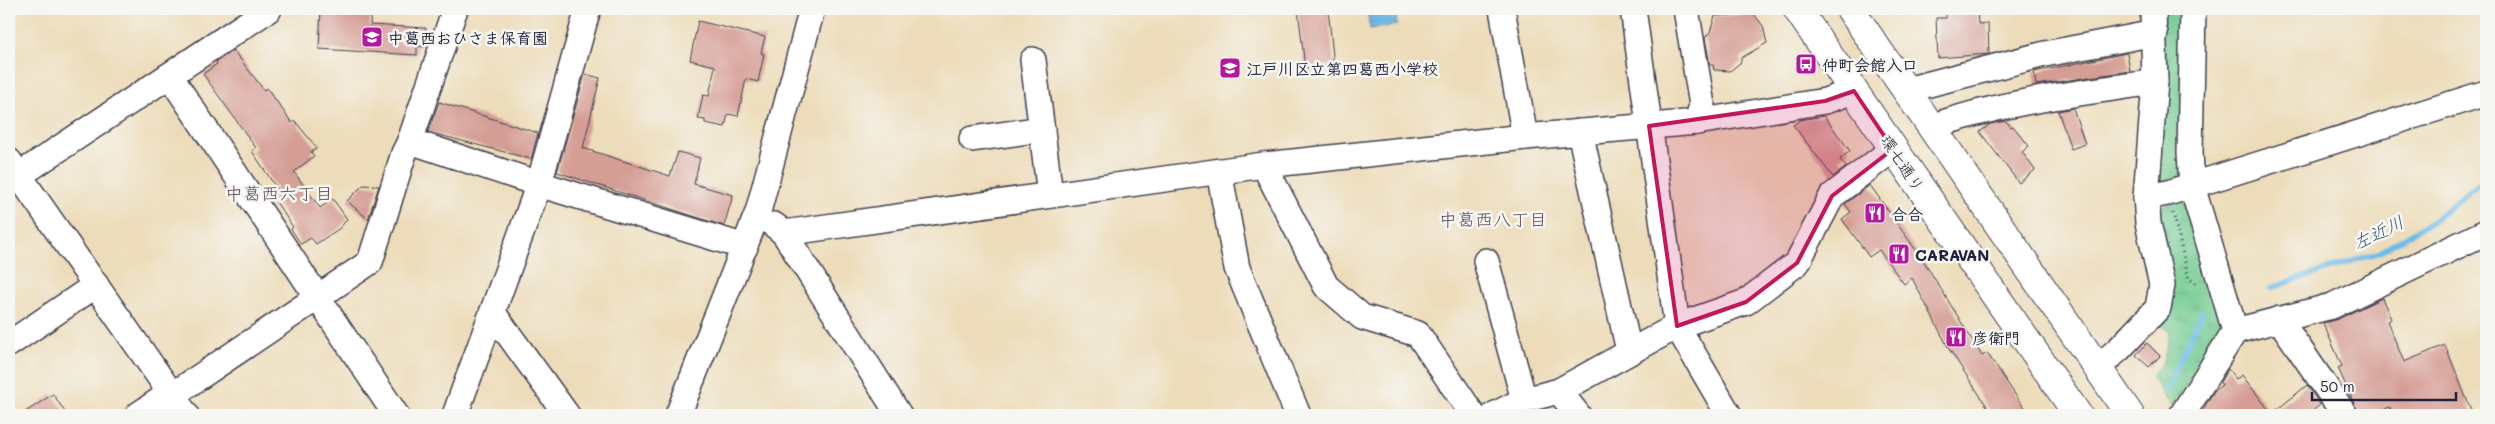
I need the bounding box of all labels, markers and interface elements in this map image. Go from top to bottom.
school or university icon: 中葛西おひさま保育園 [360,25,384,49]
place label: 中葛西おひさま保育園 [388,27,548,48]
bus stop icon: 仲町会館入口 [1794,52,1818,76]
place label: 仲町会館入口 [1822,54,1918,75]
school or university icon: 江戸川区立第四葛西小学校 [1218,56,1242,80]
place label: 江戸川区立第四葛西小学校 [1246,58,1438,79]
street label: 環七通り [1876,131,1930,195]
district label: 中葛西六丁目 [225,181,333,205]
restaurant icon: 合合 [1863,201,1887,225]
place label: 合合 [1891,203,1923,224]
district label: 中葛西八丁目 [1439,207,1547,231]
water label: 左近川 [2348,209,2408,255]
restaurant icon: CARAVAN [1887,242,1911,266]
place label: CARAVAN [1915,244,1989,265]
restaurant icon: 彦衛門 [1944,325,1968,349]
place label: 彦衛門 [1972,327,2020,348]
scale bar [2312,369,2456,401]
text: 50 m [2320,376,2355,396]

